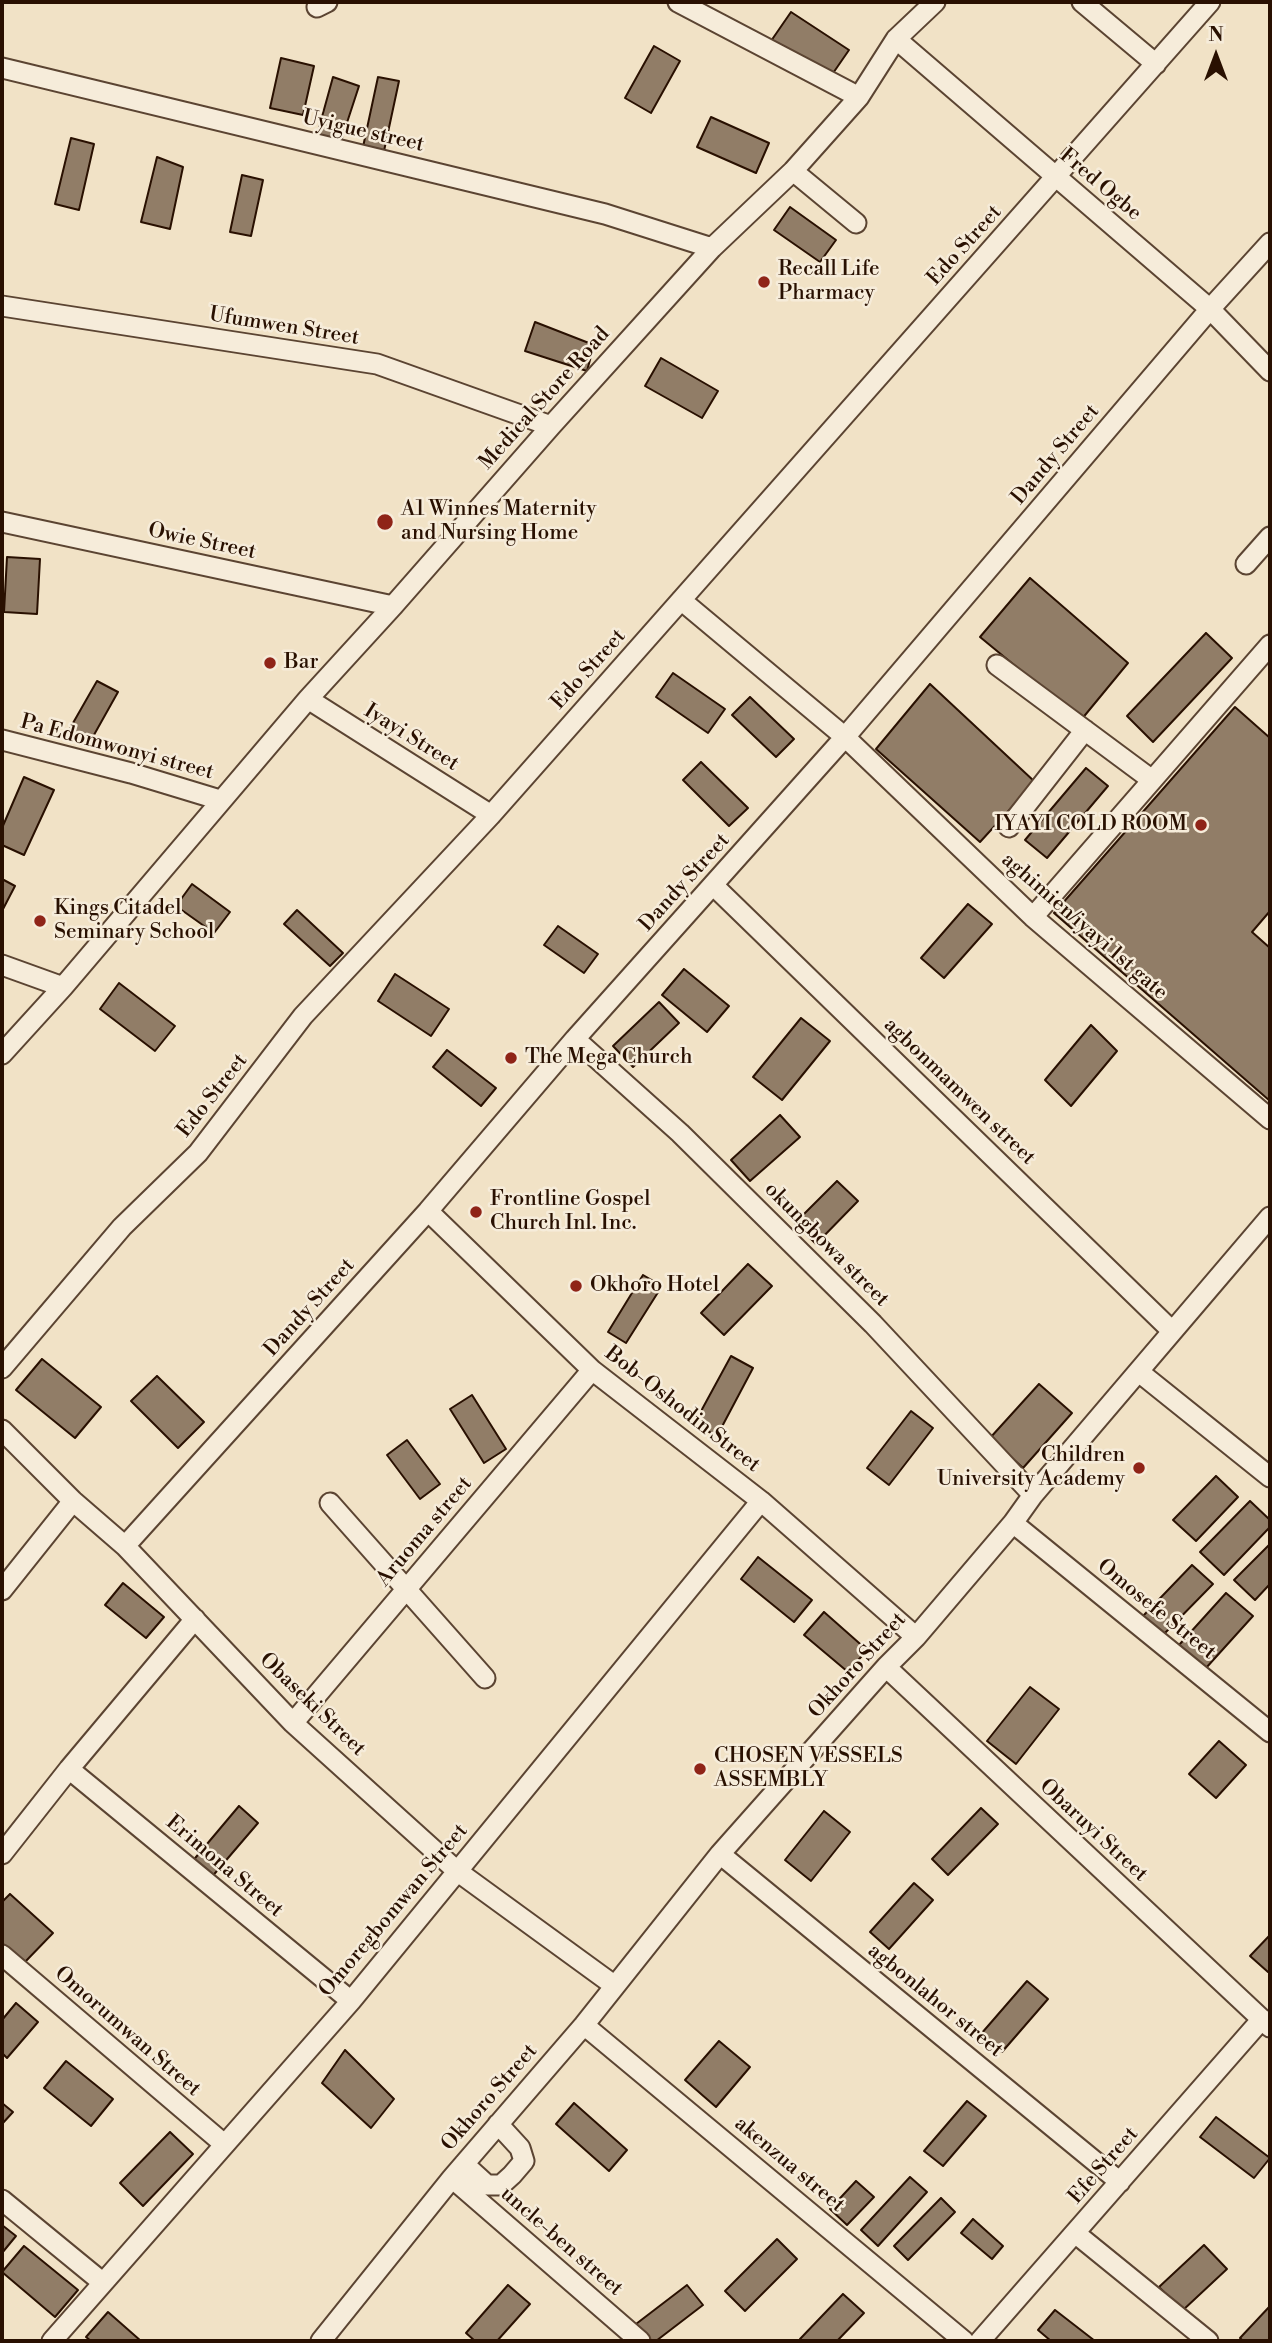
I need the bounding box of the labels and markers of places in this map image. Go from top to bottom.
place label: Recall Life Pharmacy [778,257,880,307]
marker: Recall Life Pharmacy [756,274,772,290]
place label: A1 Winnes Maternity and Nursing Home [401,497,596,547]
marker: A1 Winnes Maternity and Nursing Home [375,512,395,532]
place label: Bar [284,650,318,676]
marker: Bar [262,655,278,671]
place label: IYAYI COLD ROOM [994,812,1187,838]
marker: IYAYI COLD ROOM [1193,817,1209,833]
place label: Kings Citadel Seminary School [54,896,214,946]
marker: Kings Citadel Seminary School [32,913,48,929]
place label: The Mega Church [525,1045,693,1071]
marker: The Mega Church [503,1050,519,1066]
place label: Frontline Gospel Church Inl. Inc. [490,1187,650,1237]
marker: Frontline Gospel Church Inl. Inc. [468,1204,484,1220]
place label: Okhoro Hotel [590,1273,719,1299]
marker: Okhoro Hotel [568,1278,584,1294]
place label: Children University Academy [937,1443,1125,1493]
marker: Children University Academy [1131,1460,1147,1476]
place label: CHOSEN VESSELS ASSEMBLY [714,1744,903,1794]
marker: CHOSEN VESSELS ASSEMBLY [692,1761,708,1777]

